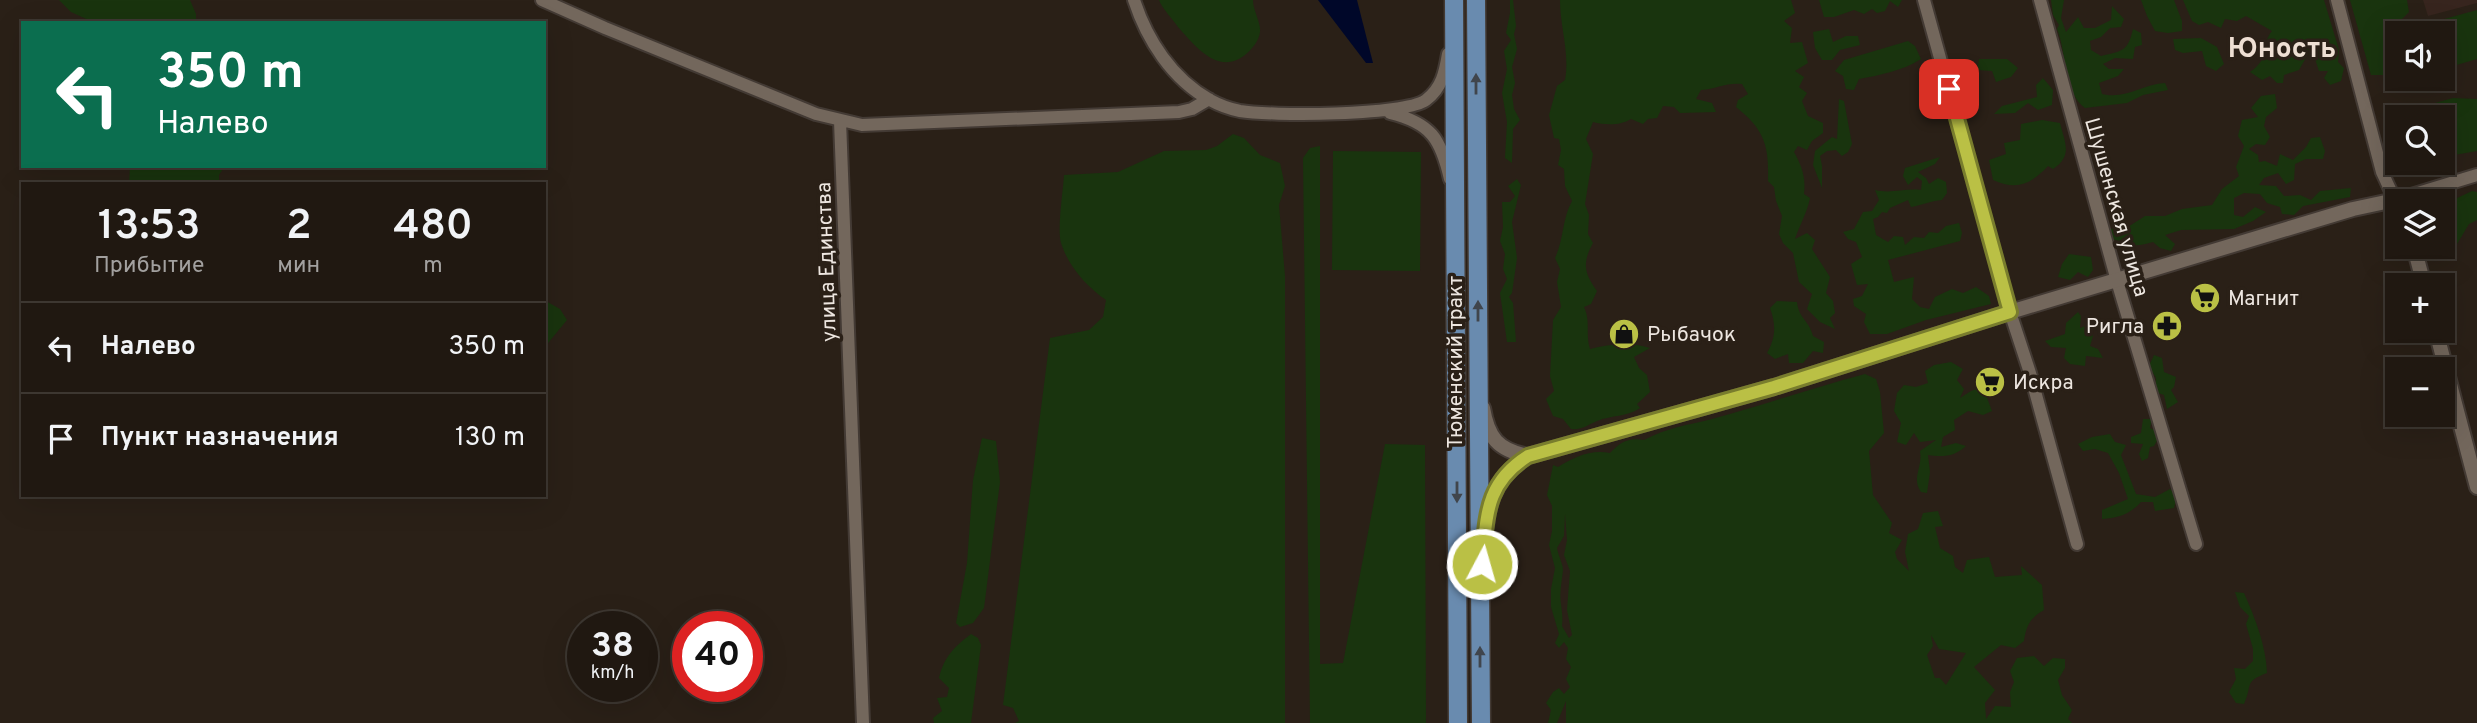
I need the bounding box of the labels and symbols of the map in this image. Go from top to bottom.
district label: Юность [2228,32,2336,68]
pin [1919,59,1979,119]
one-way arrow [1471,72,1482,94]
street label: Шушенская улица [2077,115,2154,300]
street label: улица Единства [811,181,844,342]
street label: Тюменский тракт [1443,276,1470,448]
supermarket icon: Магнит [2188,281,2222,315]
place label: Магнит [2228,286,2299,313]
one-way arrow [1472,300,1484,322]
pharmacy icon: Ригла [2150,309,2184,343]
place label: Ригла [2086,314,2144,341]
shop icon: Рыбачок [1607,317,1641,351]
place label: Рыбачок [1647,322,1736,349]
supermarket icon: Искра [1973,365,2007,399]
place label: Искра [2013,370,2074,397]
one-way arrow [1451,481,1463,503]
position arrow [1445,527,1519,601]
speed limit sign: 40 [672,611,763,702]
one-way arrow [1474,646,1486,668]

